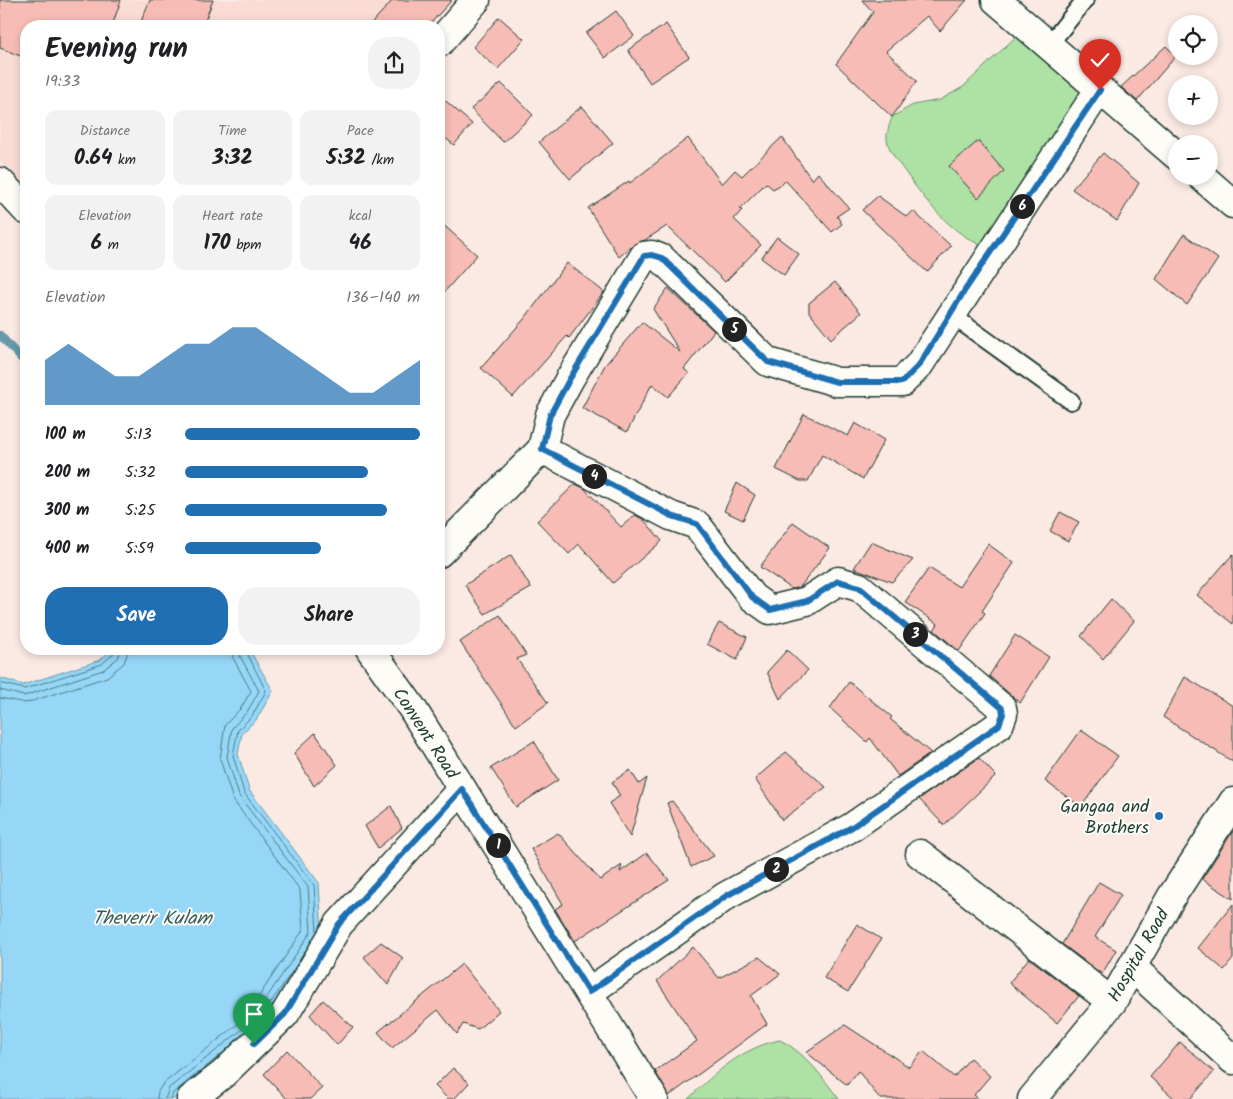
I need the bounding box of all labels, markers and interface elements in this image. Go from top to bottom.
map controls [1168,15,1218,185]
button: locate [1168,15,1218,65]
text: Evening run [45,27,188,72]
button: share [368,37,420,89]
pin [1079,39,1121,90]
icon: check [1086,46,1114,74]
text: 19:33 [45,69,80,94]
button: + [1168,75,1218,125]
text: Distance [80,120,130,142]
text: Time [218,120,247,142]
text: Pace [347,120,374,142]
button: − [1168,135,1218,185]
text: 0.64 [74,142,112,175]
text: 3:32 [212,142,253,175]
text: 5:32 [326,142,366,175]
text: km [112,149,136,171]
text: /km [366,149,394,171]
pin: 6 [1010,194,1034,218]
text: 6 [1019,195,1026,217]
text: Elevation [78,205,131,227]
text: Heart rate [202,205,263,227]
text: kcal [349,205,372,227]
text: 6 [91,227,102,260]
text: 170 [204,227,231,260]
text: 46 [349,227,372,260]
text: m [102,234,119,256]
text: bpm [231,234,261,256]
text: Elevation [45,285,106,310]
text: 136–140 m [346,285,420,310]
pin: 5 [722,316,746,342]
text: 5 [731,318,738,340]
text: 100 m [45,422,86,447]
text: 5:13 [125,422,152,447]
text: 200 m [45,460,90,485]
text: 5:32 [125,460,156,485]
pin: 4 [582,464,606,488]
text: 4 [591,465,598,487]
text: 300 m [45,498,89,523]
text: 5:25 [125,498,155,523]
text: 400 m [45,536,89,561]
text: 5:59 [125,536,154,561]
button: Save [45,587,228,645]
button: Share [238,587,420,645]
pin: 3 [902,622,928,646]
text: 3 [912,623,919,645]
street label: Convent Road [384,682,466,786]
place label: Gangaa and Brothers [1060,793,1150,843]
marker: Gangaa and Brothers [1153,810,1165,822]
pin: 1 [486,832,510,858]
text: 1 [496,834,501,856]
pin: 2 [764,856,788,882]
text: 2 [772,858,781,880]
street label: Hospital Road [1101,903,1178,1008]
water label: Theverir Kulam [92,904,213,934]
pin [233,993,275,1044]
icon: arrive [240,1000,268,1028]

